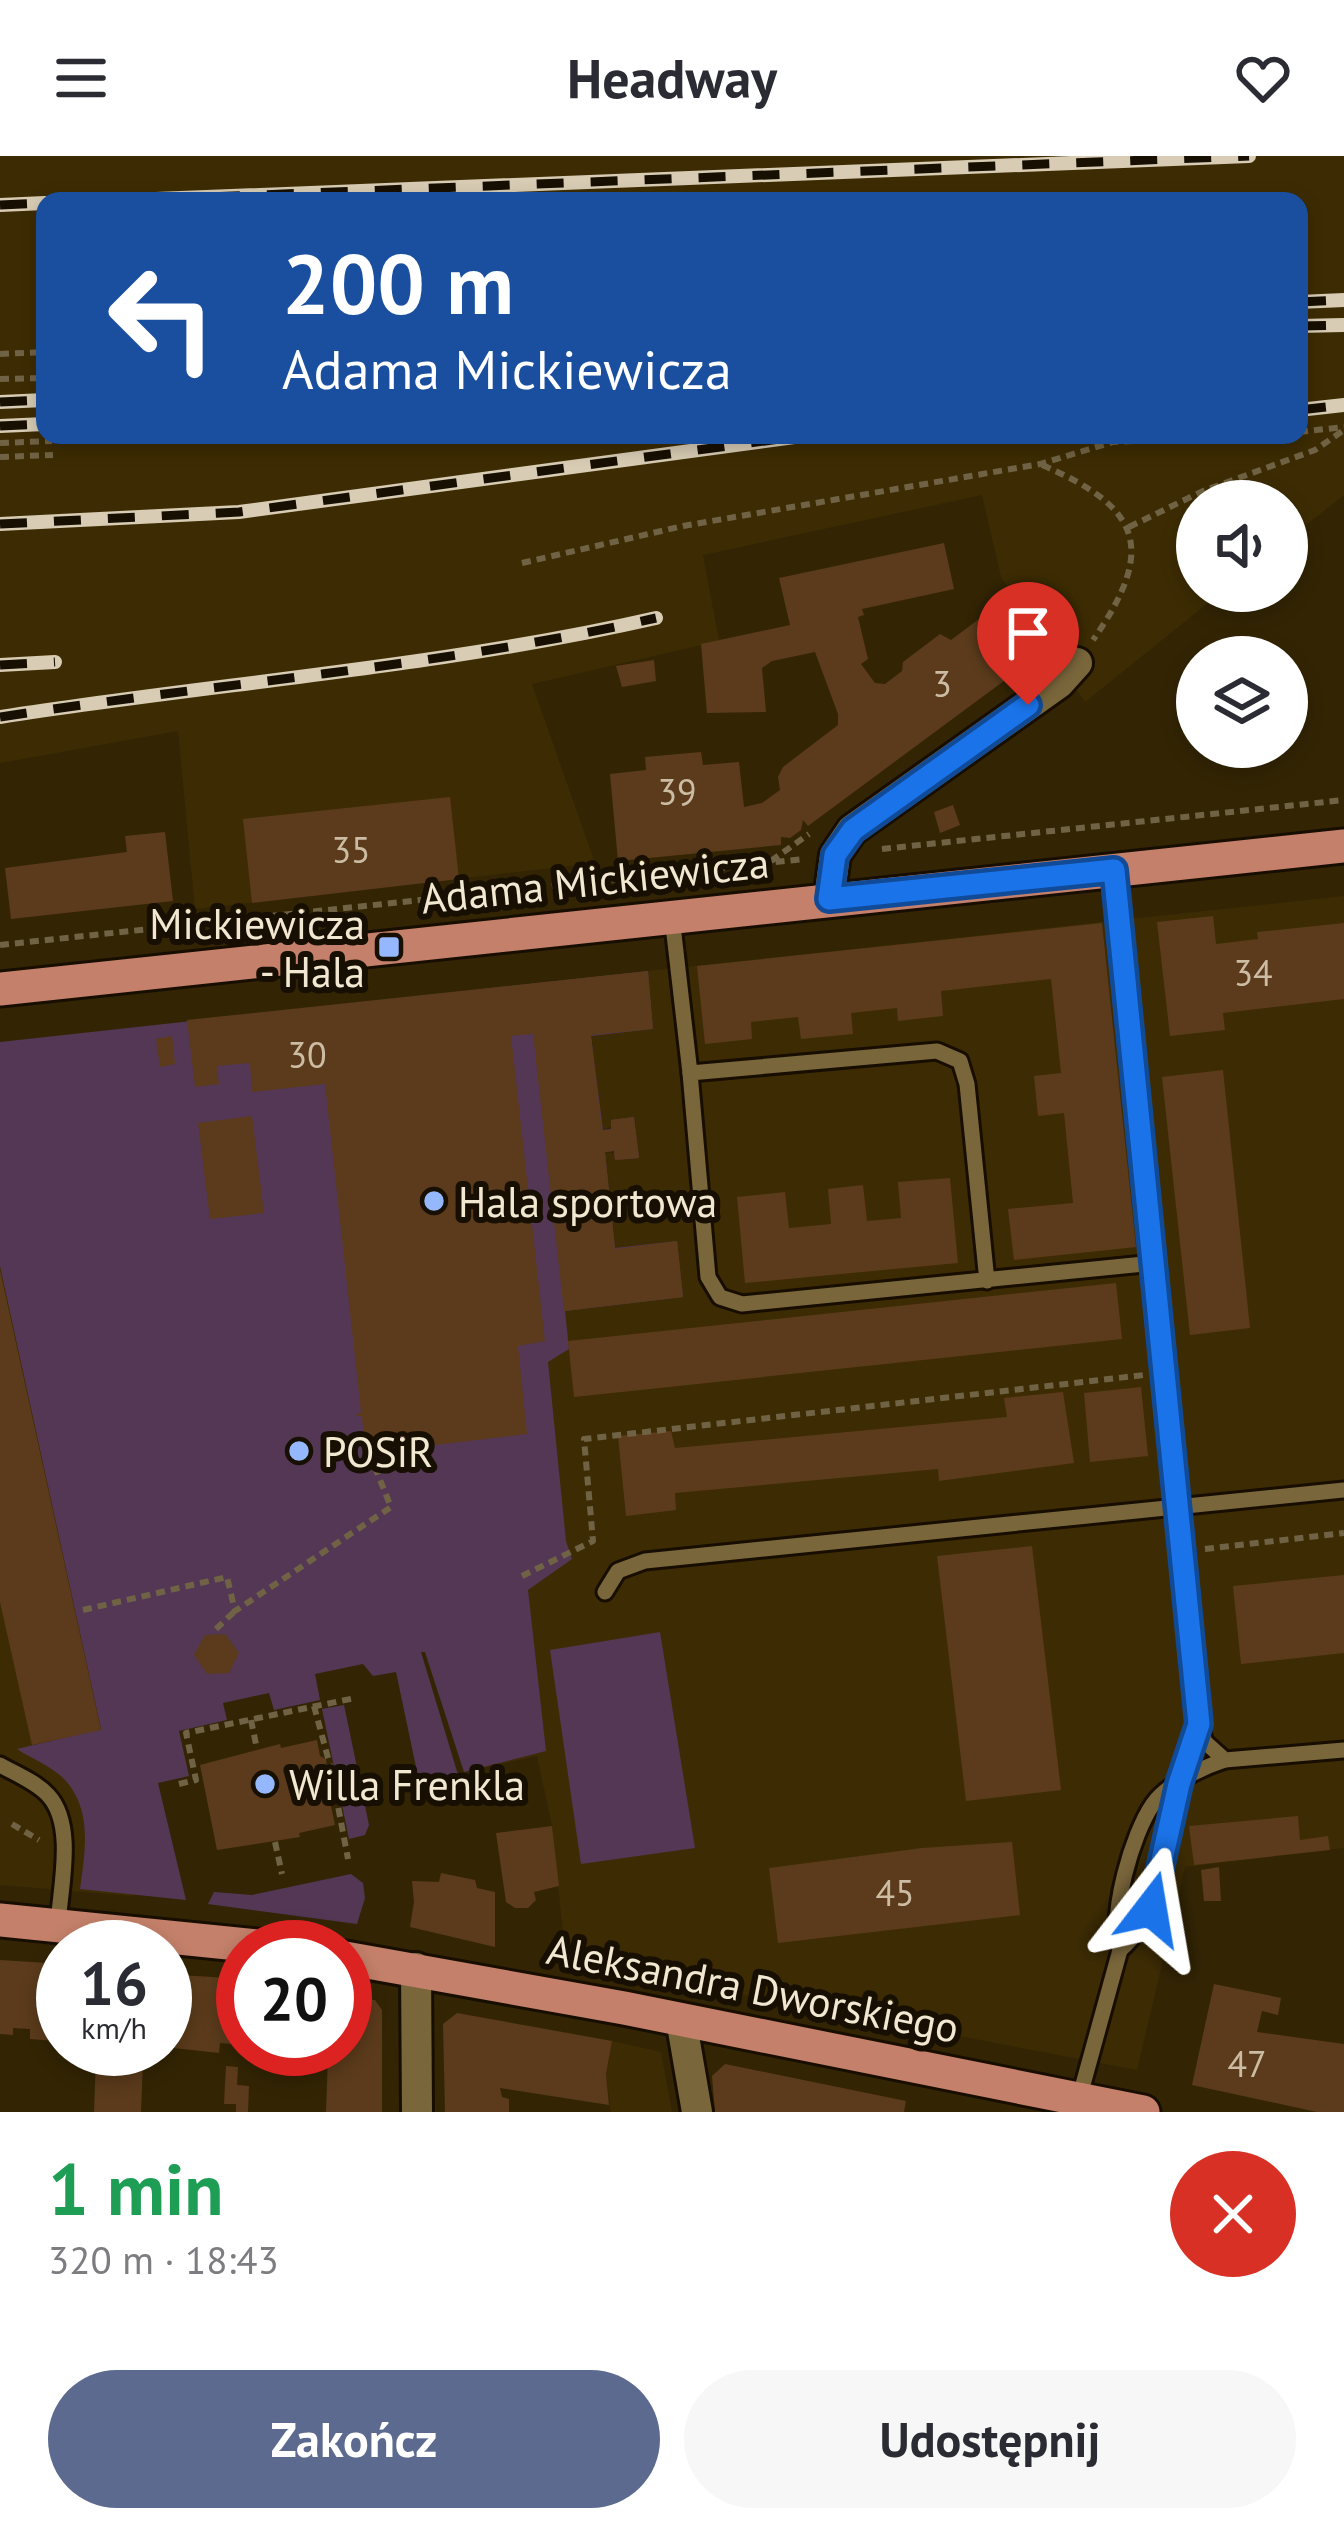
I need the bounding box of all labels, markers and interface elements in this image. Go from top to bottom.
text: Headway [567,43,777,113]
icon: menu [48,45,114,111]
icon: heart [1230,45,1296,111]
text: 200 m [282,228,514,337]
icon: left [84,240,240,396]
text: Adama Mickiewicza [282,334,732,404]
map controls [1176,480,1308,768]
button: sound [1176,480,1308,612]
pin [977,582,1079,705]
icon: arrive [995,600,1061,666]
button: layers [1176,636,1308,768]
house number: 3 [932,660,952,707]
house number: 39 [657,768,697,815]
house number: 35 [331,826,371,873]
street label: Adama Mickiewicza [418,834,772,926]
place label: Mickiewicza - Hala [149,896,365,999]
marker: Mickiewicza - Hala [376,934,402,960]
house number: 34 [1233,949,1273,996]
house number: 30 [287,1031,327,1078]
place label: Hala sportowa [458,1174,717,1229]
marker: Hala sportowa [421,1188,447,1214]
place label: POSiR [323,1424,433,1479]
marker: POSiR [286,1438,312,1464]
place label: Willa Frenkla [289,1757,525,1812]
marker: Willa Frenkla [252,1771,278,1797]
position arrow [1088,1846,1214,1972]
house number: 45 [875,1869,915,1916]
speed limit sign: 20 [216,1920,372,2076]
street label: Aleksandra Dworskiego [542,1921,964,2055]
text: 16 [80,1944,148,2022]
text: km/h [81,2008,147,2047]
house number: 47 [1227,2040,1267,2087]
text: 1 min [48,2142,224,2235]
button: close [1170,2151,1296,2277]
text: 320 m · 18:43 [48,2234,279,2285]
button: Zakończ [48,2370,660,2508]
button: Udostępnij [684,2370,1296,2508]

